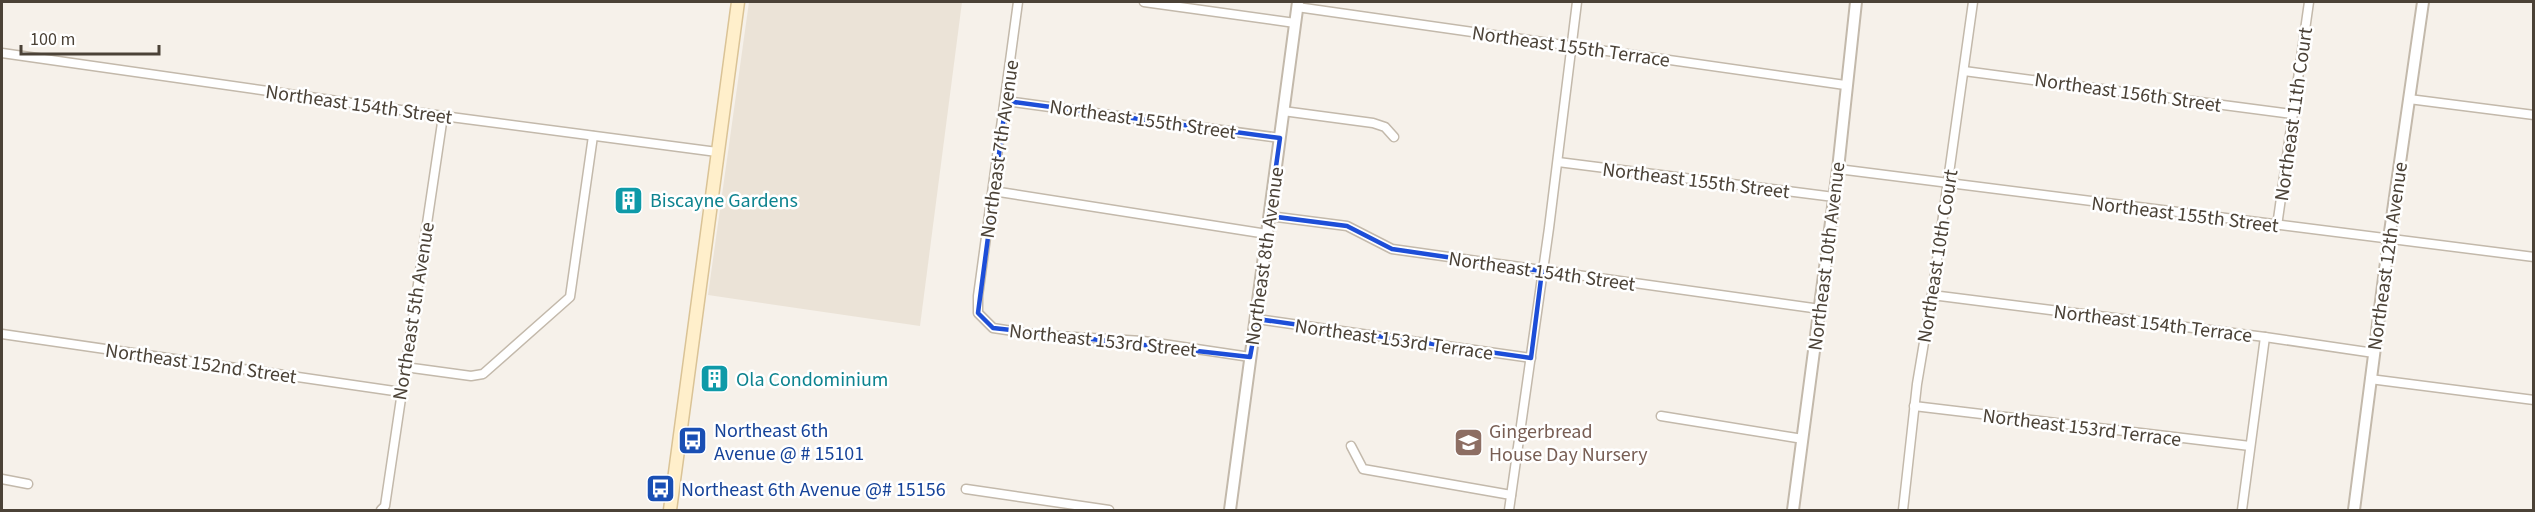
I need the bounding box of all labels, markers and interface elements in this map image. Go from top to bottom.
scale bar [21,18,159,56]
street label: Northeast 155th Terrace [1470,19,1672,75]
street label: Northeast 11th Court [2268,25,2320,203]
text: 100 m [30,27,75,52]
street label: Northeast 7th Avenue [974,58,1026,240]
street label: Northeast 156th Street [2033,66,2223,120]
street label: Northeast 154th Street [264,78,454,132]
street label: Northeast 155th Street [1048,93,1238,147]
street label: Northeast 155th Street [1601,156,1791,206]
street label: Northeast 10th Avenue [1802,160,1852,352]
street label: Northeast 12th Avenue [2361,160,2415,352]
street label: Northeast 8th Avenue [1239,165,1291,347]
street label: Northeast 10th Court [1910,167,1966,345]
building icon: Biscayne Gardens [613,184,645,216]
place label: Biscayne Gardens [650,187,798,215]
street label: Northeast 155th Street [2090,190,2280,240]
street label: Northeast 5th Avenue [386,220,442,402]
street label: Northeast 154th Street [1447,245,1637,299]
street label: Northeast 154th Terrace [2052,298,2254,350]
street label: Northeast 153rd Terrace [1293,312,1495,368]
street label: Northeast 153rd Street [1008,317,1198,365]
street label: Northeast 152nd Street [103,337,299,391]
building icon: Ola Condominium [699,363,731,395]
place label: Ola Condominium [736,366,888,394]
street label: Northeast 153rd Terrace [1981,402,2183,454]
place label: Northeast 6th Avenue @ # 15101 [714,417,864,468]
place label: Gingerbread House Day Nursery [1489,418,1648,469]
bus stop icon: Northeast 6th Avenue @ # 15101 [677,425,709,457]
school or university icon: Gingerbread House Day Nursery [1452,427,1484,459]
bus stop icon: Northeast 6th Avenue @# 15156 [644,473,676,505]
place label: Northeast 6th Avenue @# 15156 [681,476,946,504]

